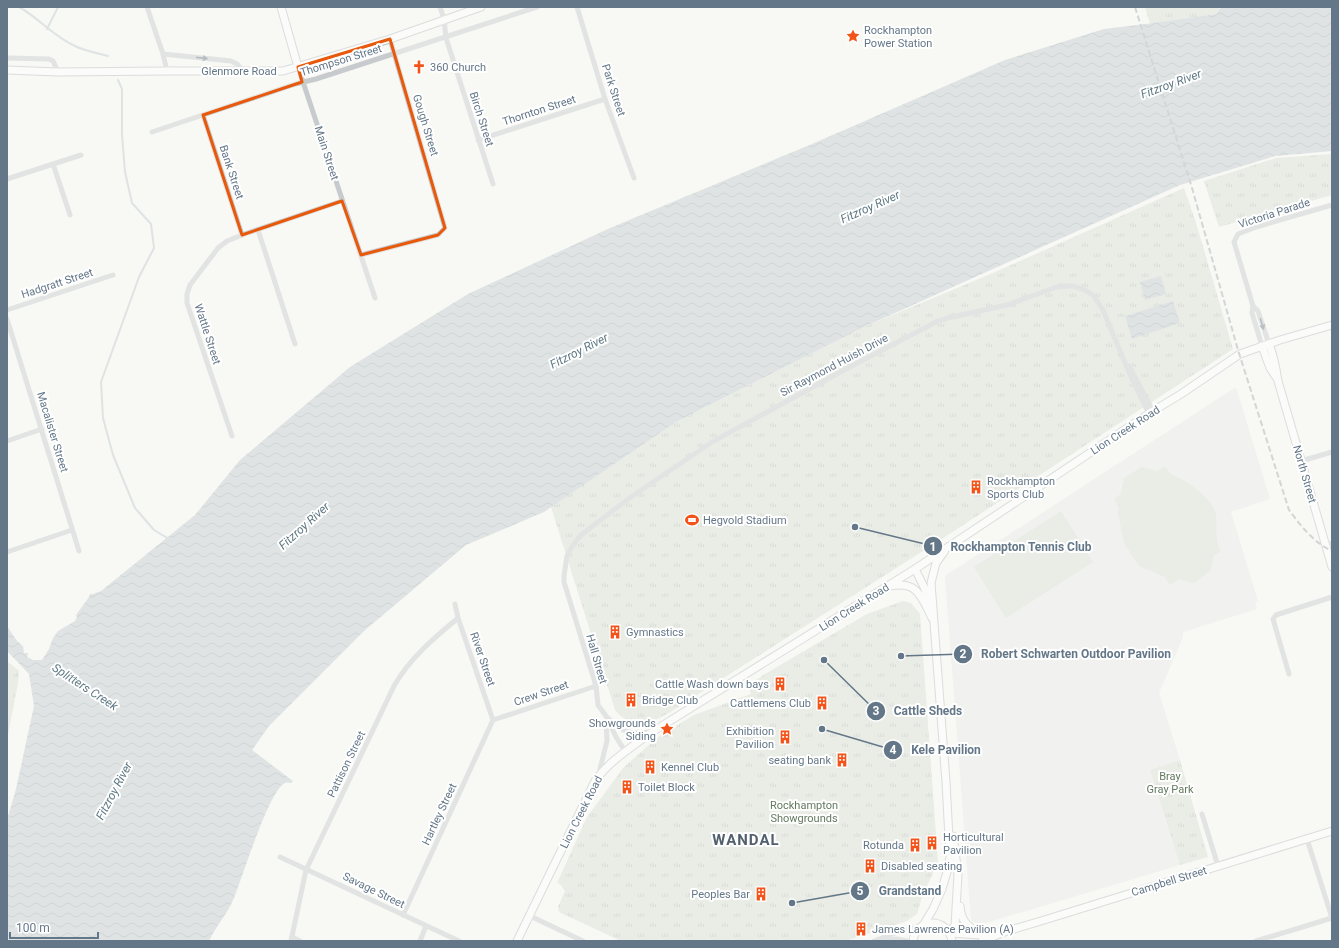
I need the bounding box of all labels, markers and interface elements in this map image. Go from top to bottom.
place label: Rockhampton Power Station [864,24,932,50]
place icon: Rockhampton Power Station [845,28,861,44]
street label: Thompson Street [299,42,384,79]
one-way arrow [196,55,208,61]
church icon: 360 Church [411,59,427,75]
place label: 360 Church [430,61,486,74]
street label: Park Street [599,63,628,118]
street label: Glenmore Road [201,65,277,78]
water label: Fitzroy River [1139,66,1204,101]
street label: Birch Street [467,90,497,149]
street label: Thornton Street [501,92,578,128]
street label: Gough Street [410,93,441,158]
street label: Main Street [312,124,341,182]
street label: Bank Street [217,143,247,201]
water label: Fitzroy River [838,187,903,226]
street label: Victoria Parade [1237,196,1312,231]
street label: Hadgratt Street [20,266,95,301]
street label: Wattle Street [192,302,224,367]
one-way arrow [1259,318,1265,330]
water label: Fitzroy River [548,330,611,372]
street label: Sir Raymond Huish Drive [778,331,891,399]
street label: Macalister Street [34,390,71,474]
street label: Lion Creek Road [1088,403,1162,458]
street label: North Street [1290,444,1319,505]
place label: Rockhampton Sports Club [987,475,1055,501]
building icon: Rockhampton Sports Club [968,479,984,495]
water label: Fitzroy River [276,499,333,552]
sports icon: Hegvold Stadium [684,512,700,528]
place label: Hegvold Stadium [703,514,787,527]
callout: Rockhampton Tennis Club [923,534,1100,558]
text: 1 [930,540,936,554]
text: Rockhampton Tennis Club [950,540,1092,554]
street label: Lion Creek Road [817,581,891,634]
building icon: Gymnastics [607,624,623,640]
place label: Gymnastics [626,626,684,639]
street label: River Street [467,631,498,688]
street label: Hall Street [583,633,610,686]
callout: Robert Schwarten Outdoor Pavilion [953,642,1178,666]
text: 2 [960,647,967,661]
text: Robert Schwarten Outdoor Pavilion [981,647,1171,661]
water label: Splitters Creek [50,661,121,714]
building icon: Cattle Wash down bays [772,676,788,692]
street label: Crew Street [512,678,570,709]
place label: Cattle Wash down bays [655,678,769,691]
building icon: Bridge Club [623,692,639,708]
place label: Bridge Club [642,694,698,707]
building icon: Cattlemens Club [814,695,830,711]
place label: Cattlemens Club [730,697,811,710]
callout: Cattle Sheds [866,699,971,723]
text: 3 [873,704,880,718]
text: Cattle Sheds [894,704,962,718]
place label: Showgrounds Siding [589,717,656,743]
place icon: Showgrounds Siding [659,721,675,737]
place label: Exhibition Pavilion [726,725,774,751]
street label: Pattison Street [325,728,368,800]
building icon: Exhibition Pavilion [777,729,793,745]
callout: Kele Pavilion [883,738,989,762]
text: 4 [890,743,897,757]
text: Kele Pavilion [911,743,981,757]
building icon: seating bank [834,752,850,768]
place label: seating bank [768,754,831,767]
water label: Fitzroy River [93,759,136,822]
building icon: Kennel Club [642,759,658,775]
place label: Kennel Club [661,761,719,774]
park label: Bray Gray Park [1146,770,1194,796]
street label: Lion Creek Road [558,774,605,851]
building icon: Toilet Block [619,779,635,795]
street label: Hartley Street [419,781,460,847]
place label: Toilet Block [638,781,695,794]
park label: Rockhampton Showgrounds [770,799,838,825]
district label: WANDAL [712,831,780,849]
place label: Horticultural Pavilion [943,831,1004,857]
building icon: Horticultural Pavilion [924,835,940,851]
building icon: Rotunda [907,837,923,853]
place label: Rotunda [863,839,904,852]
building icon: Disabled seating [862,858,878,874]
place label: Disabled seating [881,860,962,873]
street label: Campbell Street [1130,864,1209,899]
street label: Savage Street [341,870,407,911]
callout: Grandstand [850,879,949,903]
text: 5 [857,884,864,898]
text: Grandstand [879,884,941,898]
building icon: Peoples Bar [753,886,769,902]
place label: Peoples Bar [691,888,750,901]
scale bar [10,914,98,940]
text: 100 m [16,921,50,935]
building icon: James Lawrence Pavilion (A) [853,921,869,937]
place label: James Lawrence Pavilion (A) [872,923,1014,936]

